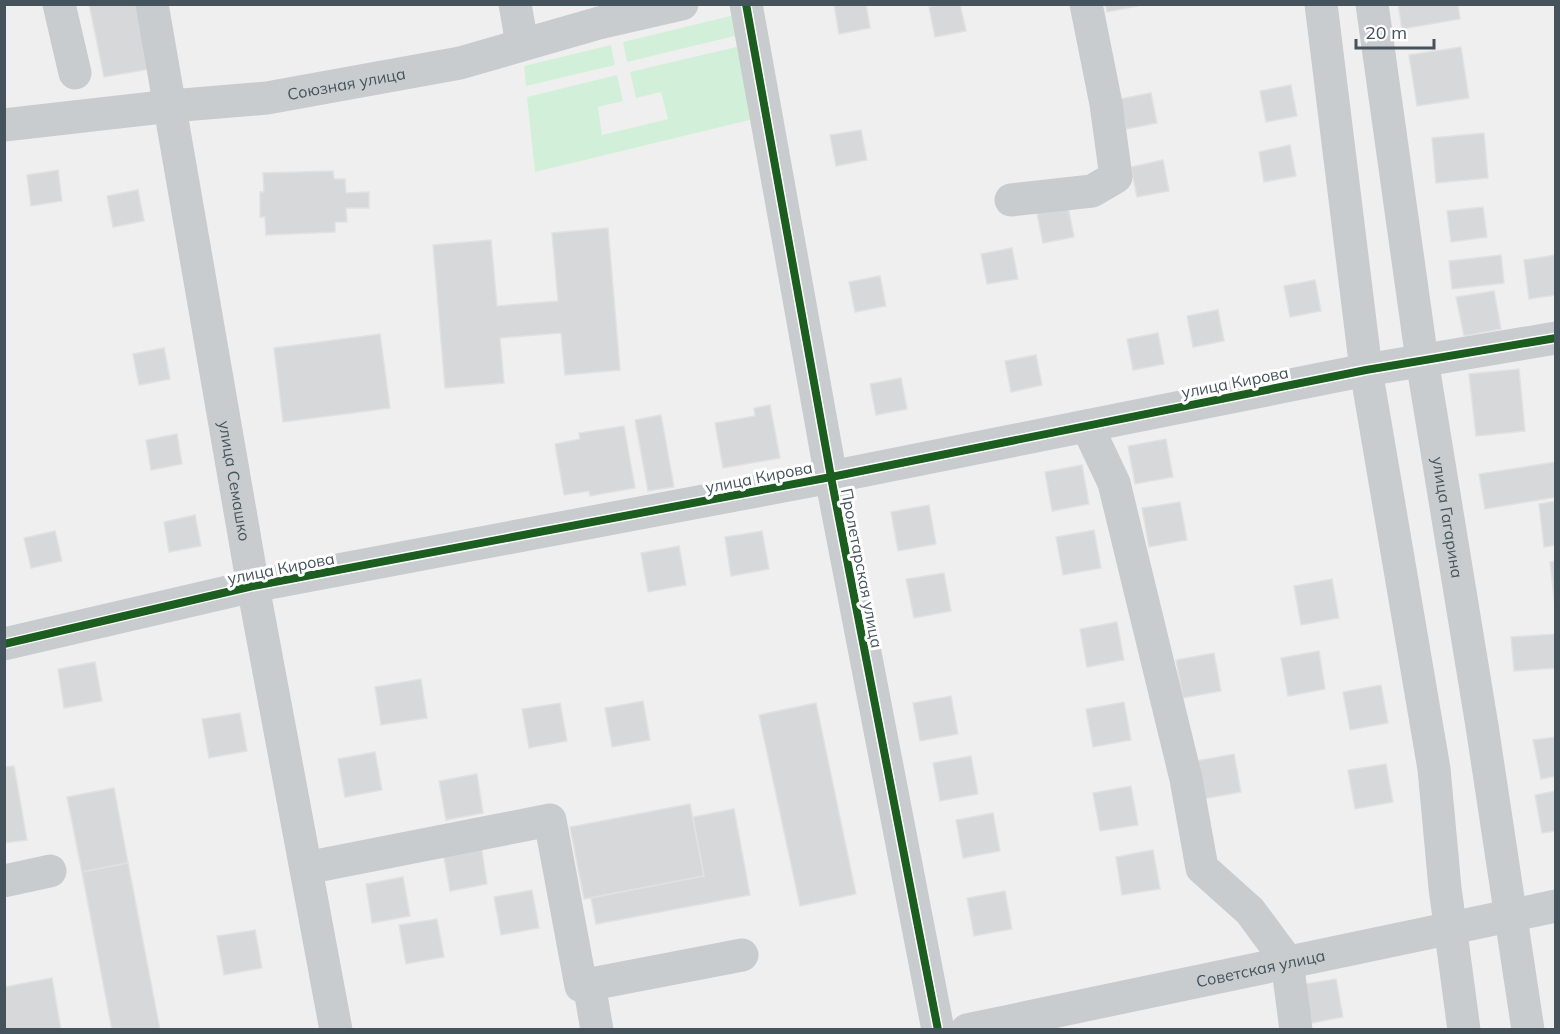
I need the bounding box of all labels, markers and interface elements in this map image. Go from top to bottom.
scale bar [1356,12,1434,50]
text: 20 m [1365,21,1407,44]
street label: Союзная улица [286,63,407,104]
street label: улица Кирова [1180,362,1290,402]
street label: улица Семашко [214,419,255,543]
street label: улица Гагарина [1428,455,1468,580]
street label: улица Кирова [704,457,814,497]
street label: Пролетарская улица [837,486,887,650]
street label: улица Кирова [226,548,336,588]
street label: Советская улица [1194,945,1327,992]

